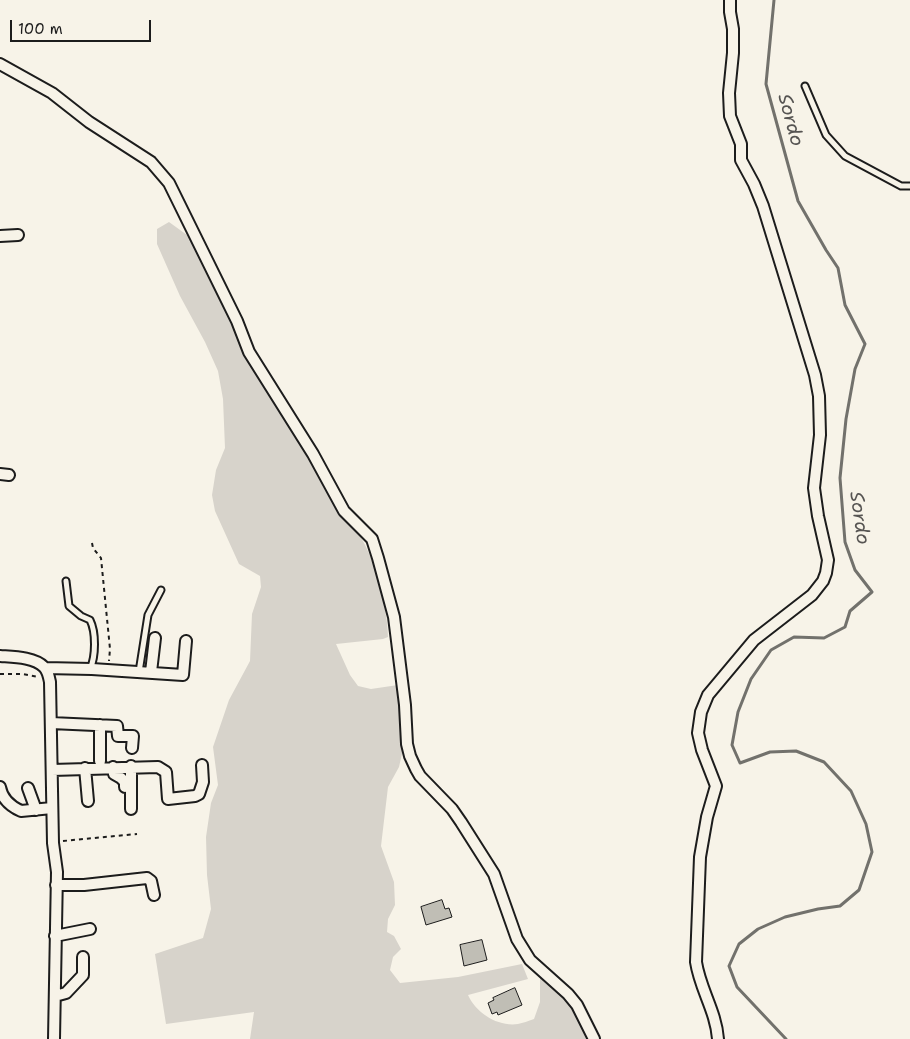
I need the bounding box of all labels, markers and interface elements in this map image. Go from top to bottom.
scale bar [12,10,154,42]
text: 100 m [18,19,63,39]
water label: Sordo [772,91,808,149]
water label: Sordo [844,490,874,546]

